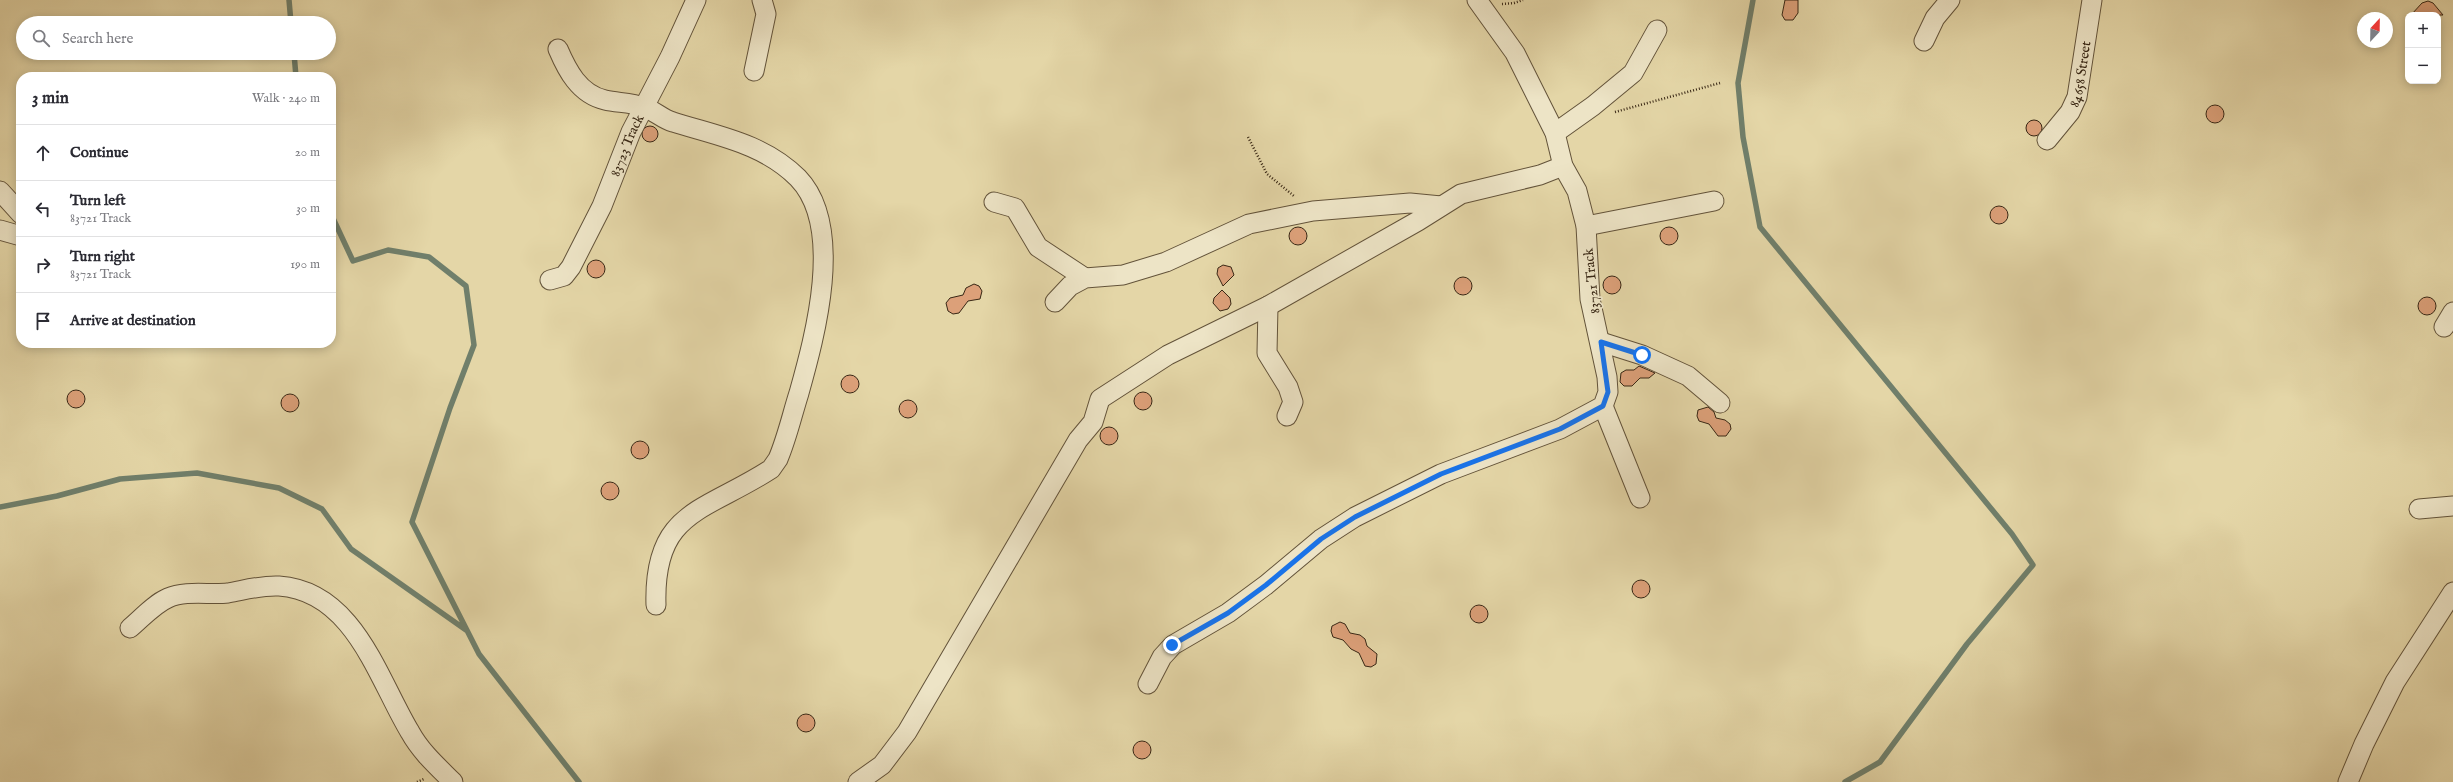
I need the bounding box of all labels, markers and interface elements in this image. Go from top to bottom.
north arrow [2357,12,2393,48]
map controls [2405,12,2441,84]
button: + [2405,12,2441,48]
search box [16,16,336,60]
icon: search [30,27,52,49]
text: Search here [62,29,133,48]
street label: 84658 Street [2065,40,2096,110]
button: − [2405,48,2441,84]
text: 3 min [32,88,69,109]
text: Walk · 240 m [252,90,320,107]
street label: 83723 Track [606,111,649,179]
icon: ahead [32,142,54,164]
text: Continue [70,143,128,162]
text: 20 m [295,144,320,161]
text: Turn left [70,191,126,210]
icon: left [32,198,54,220]
text: 30 m [296,200,320,217]
text: 83721 Track [70,210,131,227]
text: Turn right [70,247,135,266]
street label: 83721 Track [1580,247,1604,315]
icon: right [32,254,54,276]
text: 190 m [290,256,320,273]
text: 83721 Track [70,266,131,283]
icon: arrive [32,310,54,332]
text: Arrive at destination [70,311,196,330]
route start [1633,346,1651,364]
route end [1163,636,1181,654]

